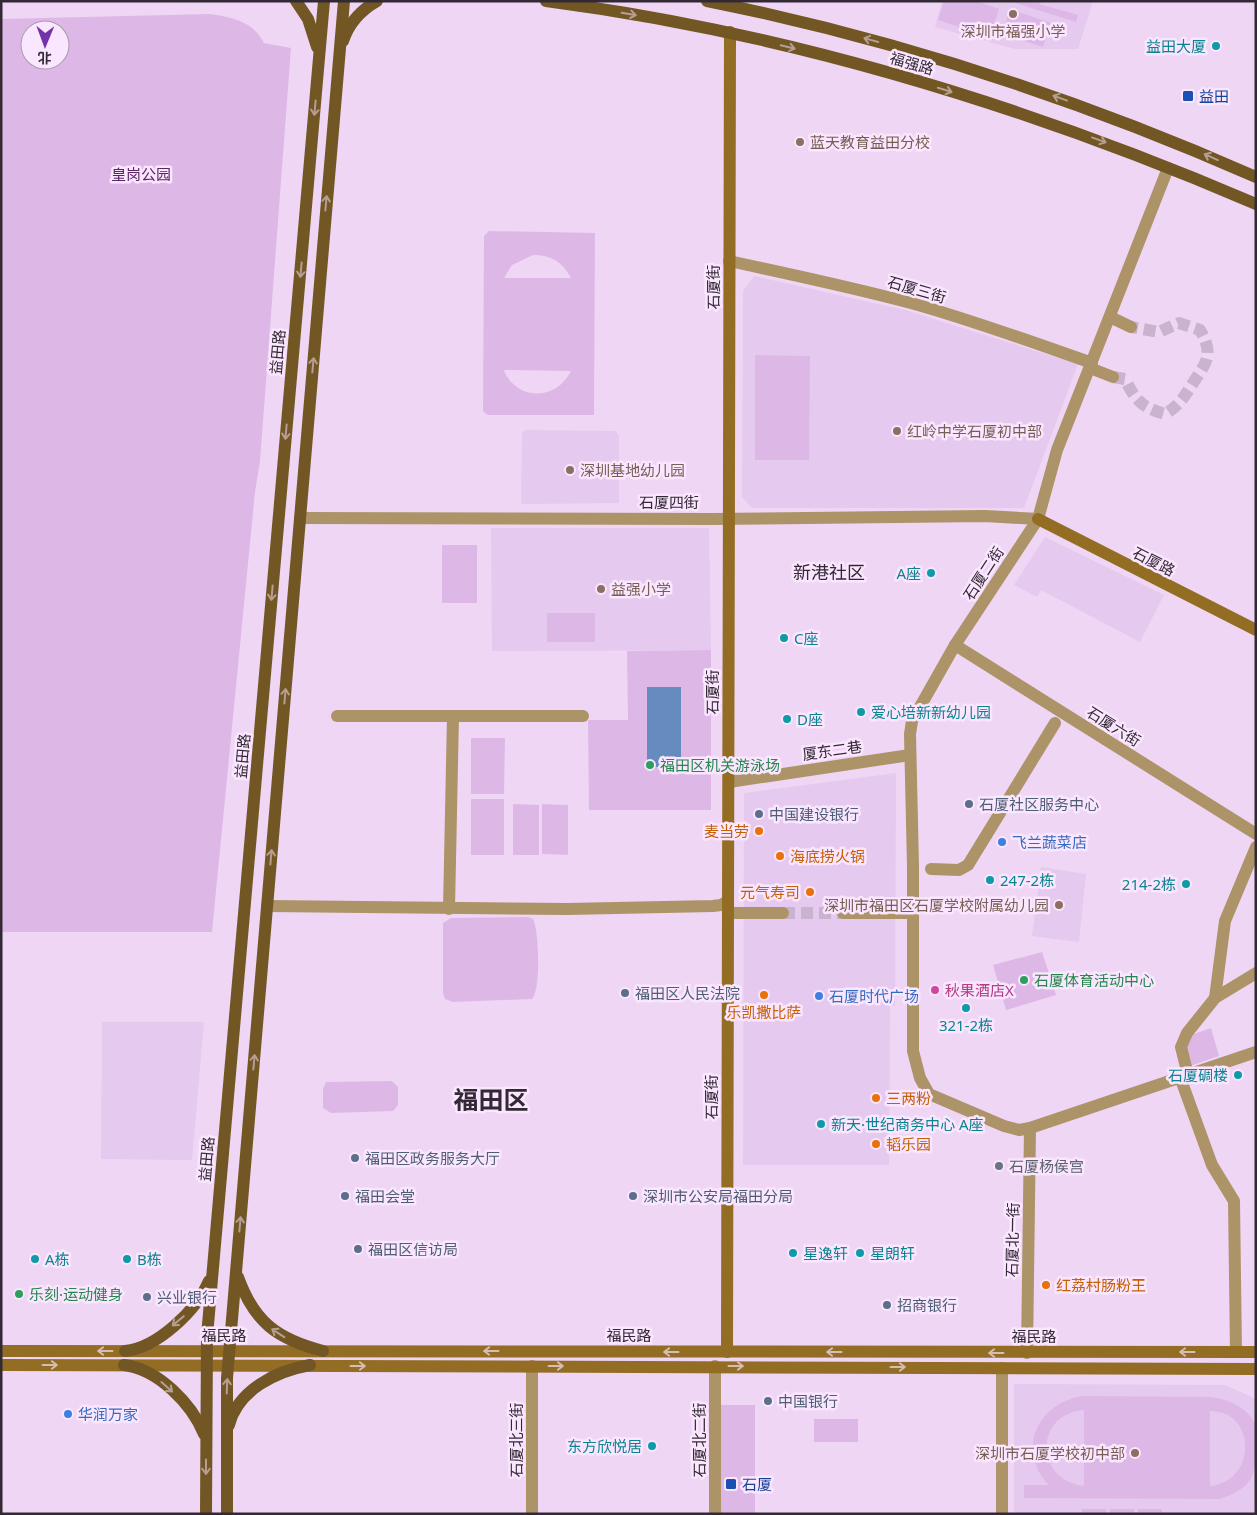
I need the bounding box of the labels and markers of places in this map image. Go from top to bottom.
marker: 深圳市福强小学 [1007,8,1019,20]
place label: 深圳市福强小学 [960,21,1066,41]
place label: 益田大厦 [1146,36,1206,56]
marker: 益田大厦 [1210,40,1222,52]
place label: 益田 [1199,86,1229,106]
marker: 益田 [1181,89,1195,103]
place label: 蓝天教育益田分校 [810,132,930,152]
marker: 蓝天教育益田分校 [794,136,806,148]
place label: 红岭中学石厦初中部 [907,421,1042,441]
marker: 红岭中学石厦初中部 [891,425,903,437]
place label: 深圳基地幼儿园 [580,460,685,480]
marker: 深圳基地幼儿园 [564,464,576,476]
place label: A座 [896,563,921,583]
marker: A座 [925,567,937,579]
place label: 益强小学 [611,579,671,599]
marker: 益强小学 [595,583,607,595]
place label: C座 [794,628,818,648]
marker: C座 [778,632,790,644]
place label: 爱心培新新幼儿园 [871,702,991,722]
marker: 爱心培新新幼儿园 [855,706,867,718]
place label: D座 [797,709,823,729]
marker: D座 [781,713,793,725]
place label: 福田区机关游泳场 [660,755,780,775]
marker: 福田区机关游泳场 [644,759,656,771]
place label: 石厦社区服务中心 [979,794,1099,814]
marker: 石厦社区服务中心 [963,798,975,810]
place label: 中国建设银行 [769,804,859,824]
marker: 中国建设银行 [753,808,765,820]
place label: 麦当劳 [704,821,749,841]
marker: 麦当劳 [753,825,765,837]
place label: 飞兰蔬菜店 [1012,832,1087,852]
marker: 飞兰蔬菜店 [996,836,1008,848]
place label: 海底捞火锅 [790,846,865,866]
marker: 海底捞火锅 [774,850,786,862]
place label: 247-2栋 [1000,870,1054,890]
marker: 247-2栋 [984,874,996,886]
place label: 214-2栋 [1122,874,1176,894]
marker: 214-2栋 [1180,878,1192,890]
place label: 元气寿司 [740,882,800,902]
marker: 元气寿司 [804,886,816,898]
place label: 深圳市福田区石厦学校附属幼儿园 [824,895,1049,915]
marker: 深圳市福田区石厦学校附属幼儿园 [1053,899,1065,911]
place label: 石厦体育活动中心 [1034,970,1154,990]
marker: 石厦体育活动中心 [1018,974,1030,986]
place label: 秋果酒店X [945,980,1014,1000]
place label: 福田区人民法院 [635,983,740,1003]
marker: 秋果酒店X [929,984,941,996]
place label: 石厦时代广场 [829,986,919,1006]
marker: 福田区人民法院 [619,987,631,999]
marker: 乐凯撒比萨 [758,989,770,1001]
marker: 石厦时代广场 [813,990,825,1002]
place label: 乐凯撒比萨 [726,1002,802,1022]
marker: 321-2栋 [960,1002,972,1014]
place label: 321-2栋 [939,1015,993,1035]
place label: 石厦碉楼 [1168,1065,1228,1085]
marker: 石厦碉楼 [1232,1069,1244,1081]
place label: 三两粉 [886,1088,931,1108]
marker: 三两粉 [870,1092,882,1104]
place label: 新天·世纪商务中心 A座 [831,1114,984,1134]
marker: 新天·世纪商务中心 A座 [815,1118,827,1130]
place label: 韬乐园 [886,1134,931,1154]
marker: 韬乐园 [870,1138,882,1150]
place label: 福田区政务服务大厅 [365,1148,500,1168]
marker: 福田区政务服务大厅 [349,1152,361,1164]
place label: 石厦杨侯宫 [1009,1156,1084,1176]
marker: 石厦杨侯宫 [993,1160,1005,1172]
place label: 福田会堂 [355,1186,415,1206]
place label: 深圳市公安局福田分局 [643,1186,793,1206]
marker: 福田会堂 [339,1190,351,1202]
marker: 深圳市公安局福田分局 [627,1190,639,1202]
place label: 福田区信访局 [368,1239,458,1259]
marker: 福田区信访局 [352,1243,364,1255]
place label: 星逸轩 [803,1243,848,1263]
place label: 星朗轩 [870,1243,915,1263]
marker: 星逸轩 [787,1247,799,1259]
marker: 星朗轩 [854,1247,866,1259]
place label: A栋 [45,1249,70,1269]
place label: B栋 [137,1249,162,1269]
marker: A栋 [29,1253,41,1265]
marker: B栋 [121,1253,133,1265]
place label: 红荔村肠粉王 [1056,1275,1146,1295]
marker: 红荔村肠粉王 [1040,1279,1052,1291]
place label: 乐刻·运动健身 [29,1284,123,1304]
place label: 兴业银行 [157,1287,217,1307]
marker: 乐刻·运动健身 [13,1288,25,1300]
marker: 兴业银行 [141,1291,153,1303]
place label: 招商银行 [897,1295,957,1315]
marker: 招商银行 [881,1299,893,1311]
place label: 中国银行 [778,1391,838,1411]
marker: 中国银行 [762,1395,774,1407]
place label: 华润万家 [78,1404,138,1424]
marker: 华润万家 [62,1408,74,1420]
place label: 东方欣悦居 [567,1436,642,1456]
marker: 东方欣悦居 [646,1440,658,1452]
place label: 深圳市石厦学校初中部 [975,1443,1125,1463]
marker: 深圳市石厦学校初中部 [1129,1447,1141,1459]
place label: 石厦 [742,1474,772,1494]
marker: 石厦 [724,1477,738,1491]

